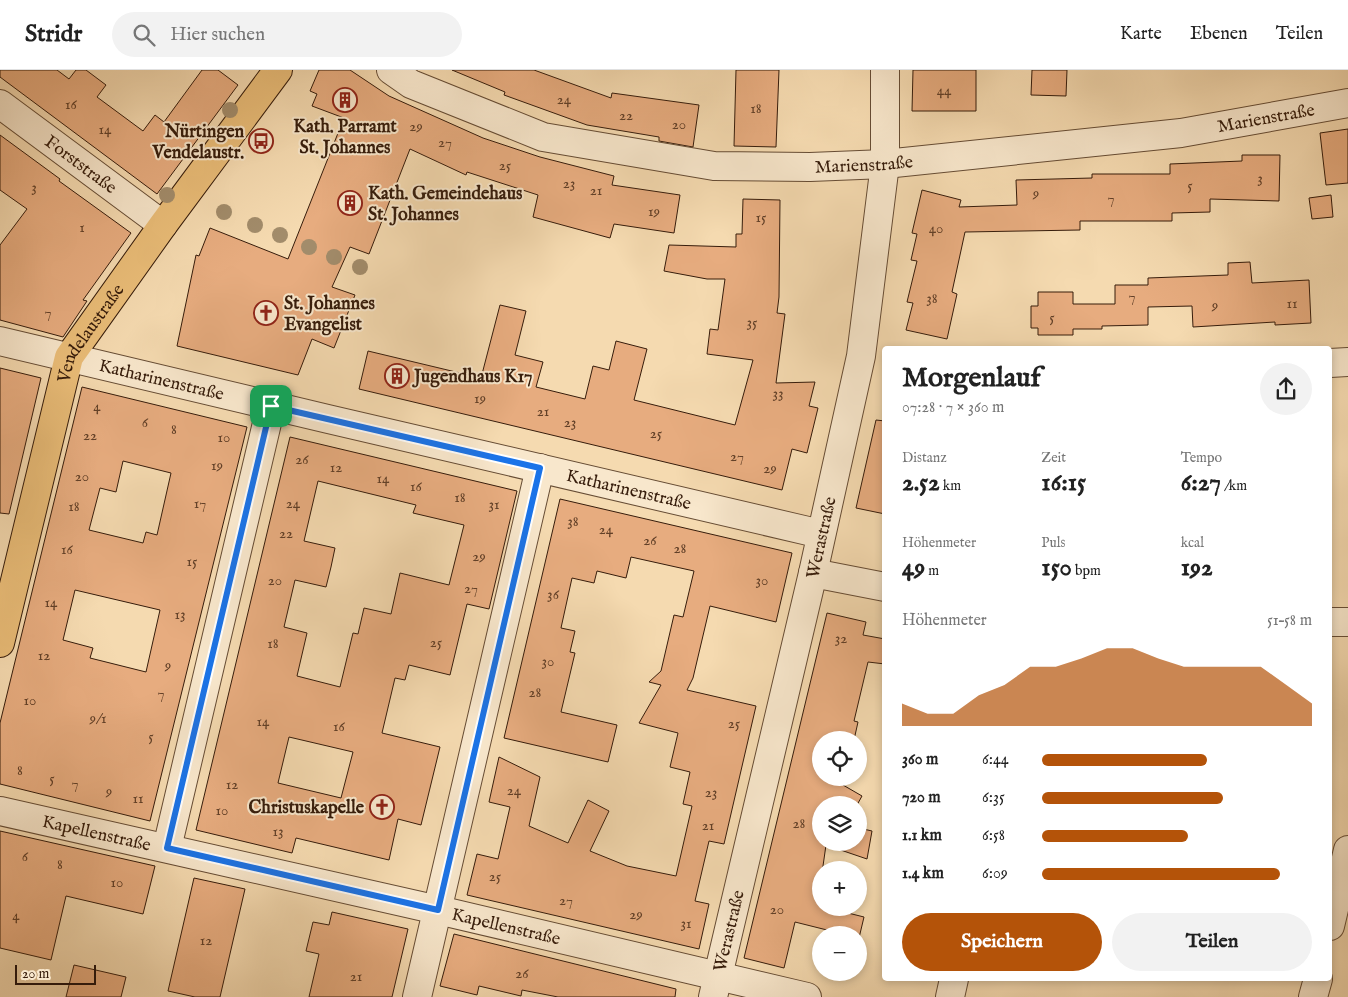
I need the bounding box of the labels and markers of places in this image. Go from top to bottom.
building icon: Kath. Parramt St. Johannes [332,87,358,113]
place label: Kath. Parramt St. Johannes [293,116,398,160]
place label: Nürtingen Vendelaustr. [152,121,244,165]
bus stop icon: Nürtingen Vendelaustr. [248,128,274,154]
place label: Kath. Gemeindehaus St. Johannes [368,183,523,227]
building icon: Kath. Gemeindehaus St. Johannes [337,190,363,216]
place label: St. Johannes Evangelist [284,293,375,337]
church icon: St. Johannes Evangelist [253,300,279,326]
building icon: Jugendhaus K17 [384,363,410,389]
place label: Jugendhaus K17 [412,366,533,389]
pin [250,385,292,427]
church icon: Christuskapelle [369,794,395,820]
place label: Christuskapelle [248,797,365,820]

